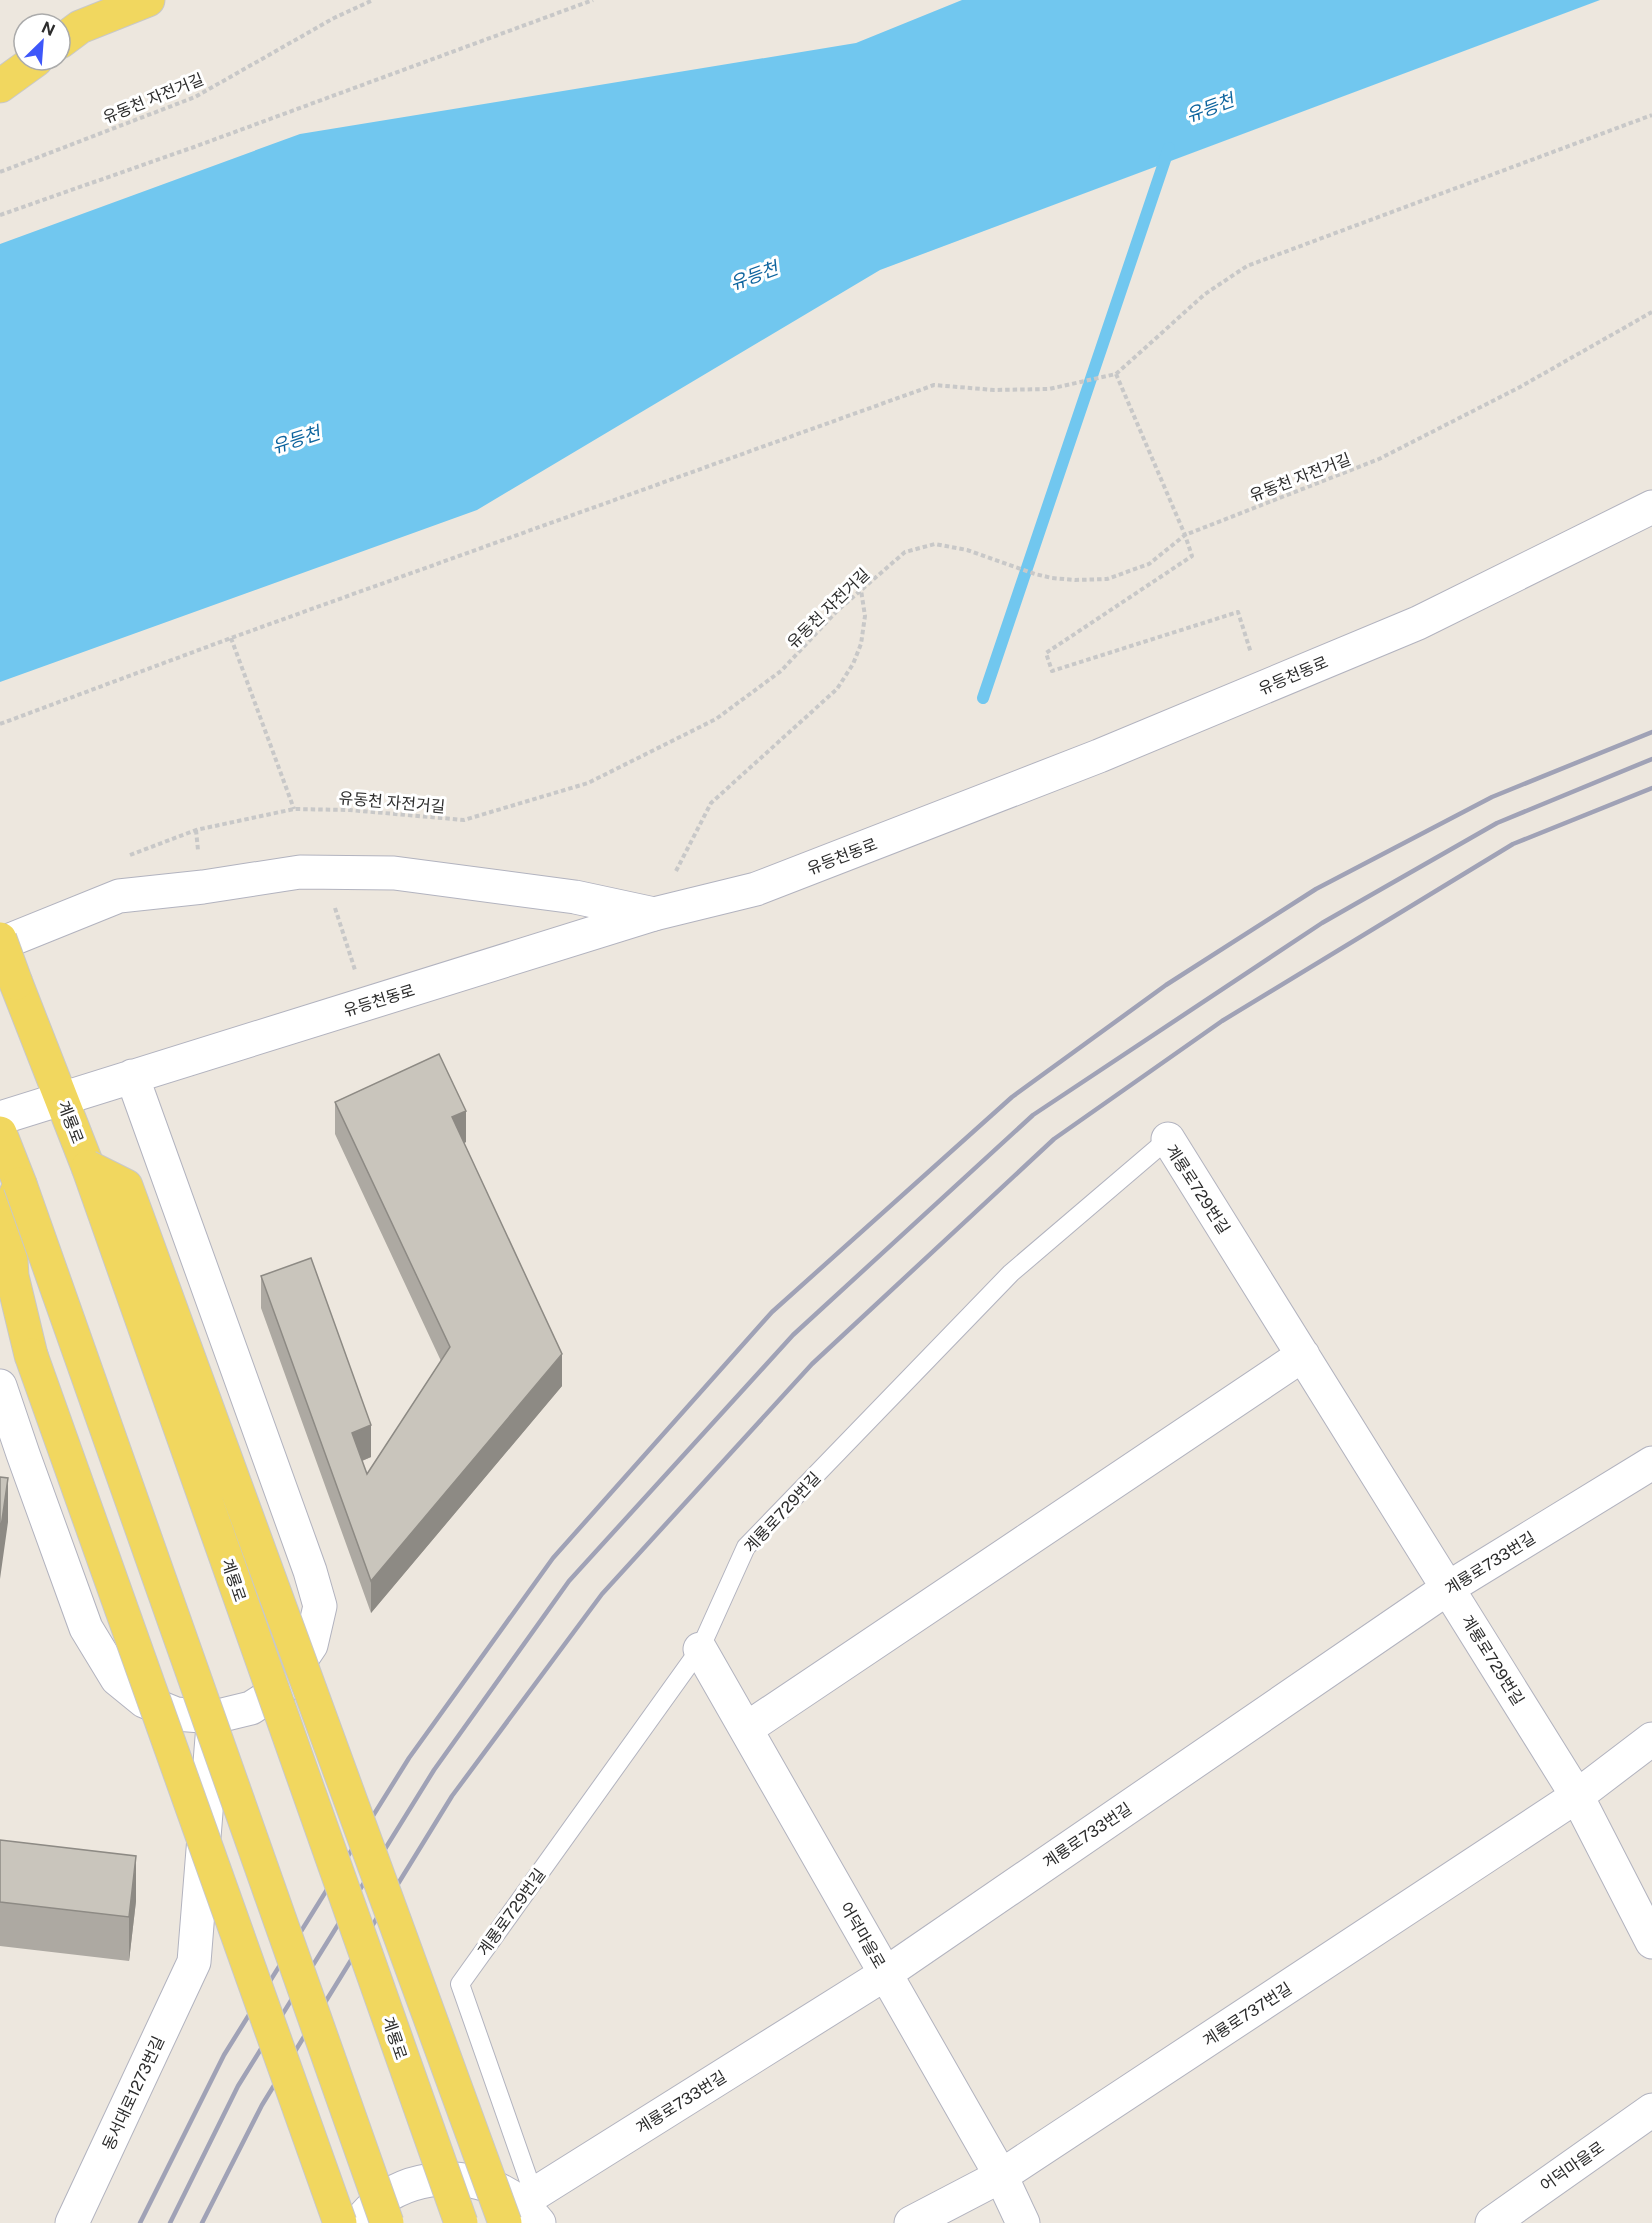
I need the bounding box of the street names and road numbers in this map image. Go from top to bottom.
street label: 유동천 자전거길 [100,70,206,127]
street label: 유동천 자전거길 [1247,449,1354,505]
street label: 유동천 자전거길 [783,564,873,652]
street label: 유등천동로 [1256,652,1331,699]
street label: 유동천 자전거길 [338,788,446,817]
street label: 유등천동로 [804,834,880,879]
street label: 유등천동로 [341,981,417,1020]
street label: 계룡로 [54,1098,87,1146]
street label: 계룡로729번길 [1162,1141,1234,1238]
street label: 계룡로729번길 [740,1468,824,1556]
street label: 계룡로733번길 [1442,1528,1539,1599]
street label: 계룡로 [217,1556,250,1604]
street label: 계룡로729번길 [1457,1612,1528,1709]
street label: 계룡로733번길 [1039,1799,1135,1872]
street label: 계룡로729번길 [473,1865,549,1959]
street label: 어덕마을로 [836,1899,889,1972]
street label: 계룡로737번길 [1199,1979,1295,2050]
street label: 계룡로 [378,2014,411,2062]
street label: 동서대로1273번길 [99,2033,168,2153]
street label: 계룡로733번길 [633,2067,730,2138]
street label: 어덕마을로 [1537,2137,1608,2195]

